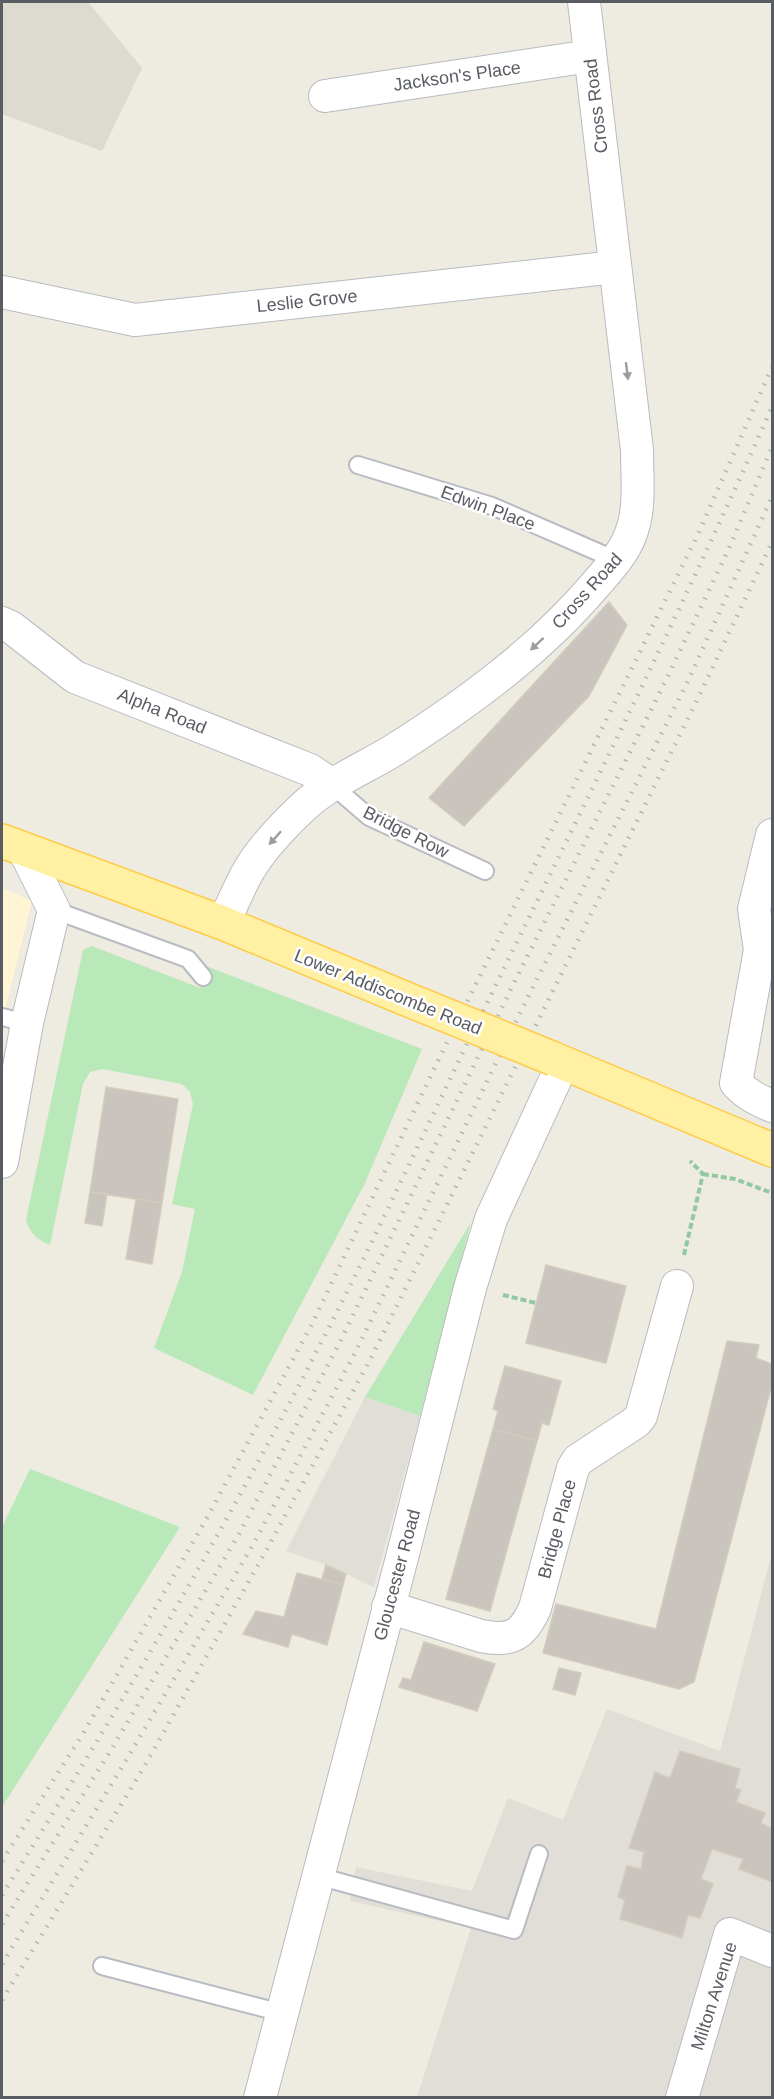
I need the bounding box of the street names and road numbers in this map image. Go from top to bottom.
street label: Jackson's Place [392,57,522,95]
street label: Cross Road [580,58,612,154]
street label: Leslie Grove [256,286,358,316]
street label: Edwin Place [438,482,538,534]
street label: Cross Road [548,549,626,633]
street label: Alpha Road [115,684,209,738]
street label: Bridge Row [360,802,453,862]
street label: Lower Addiscombe Road [291,945,485,1039]
street label: Bridge Place [534,1477,580,1581]
street label: Gloucester Road [370,1507,424,1643]
street label: Milton Avenue [687,1939,741,2053]

